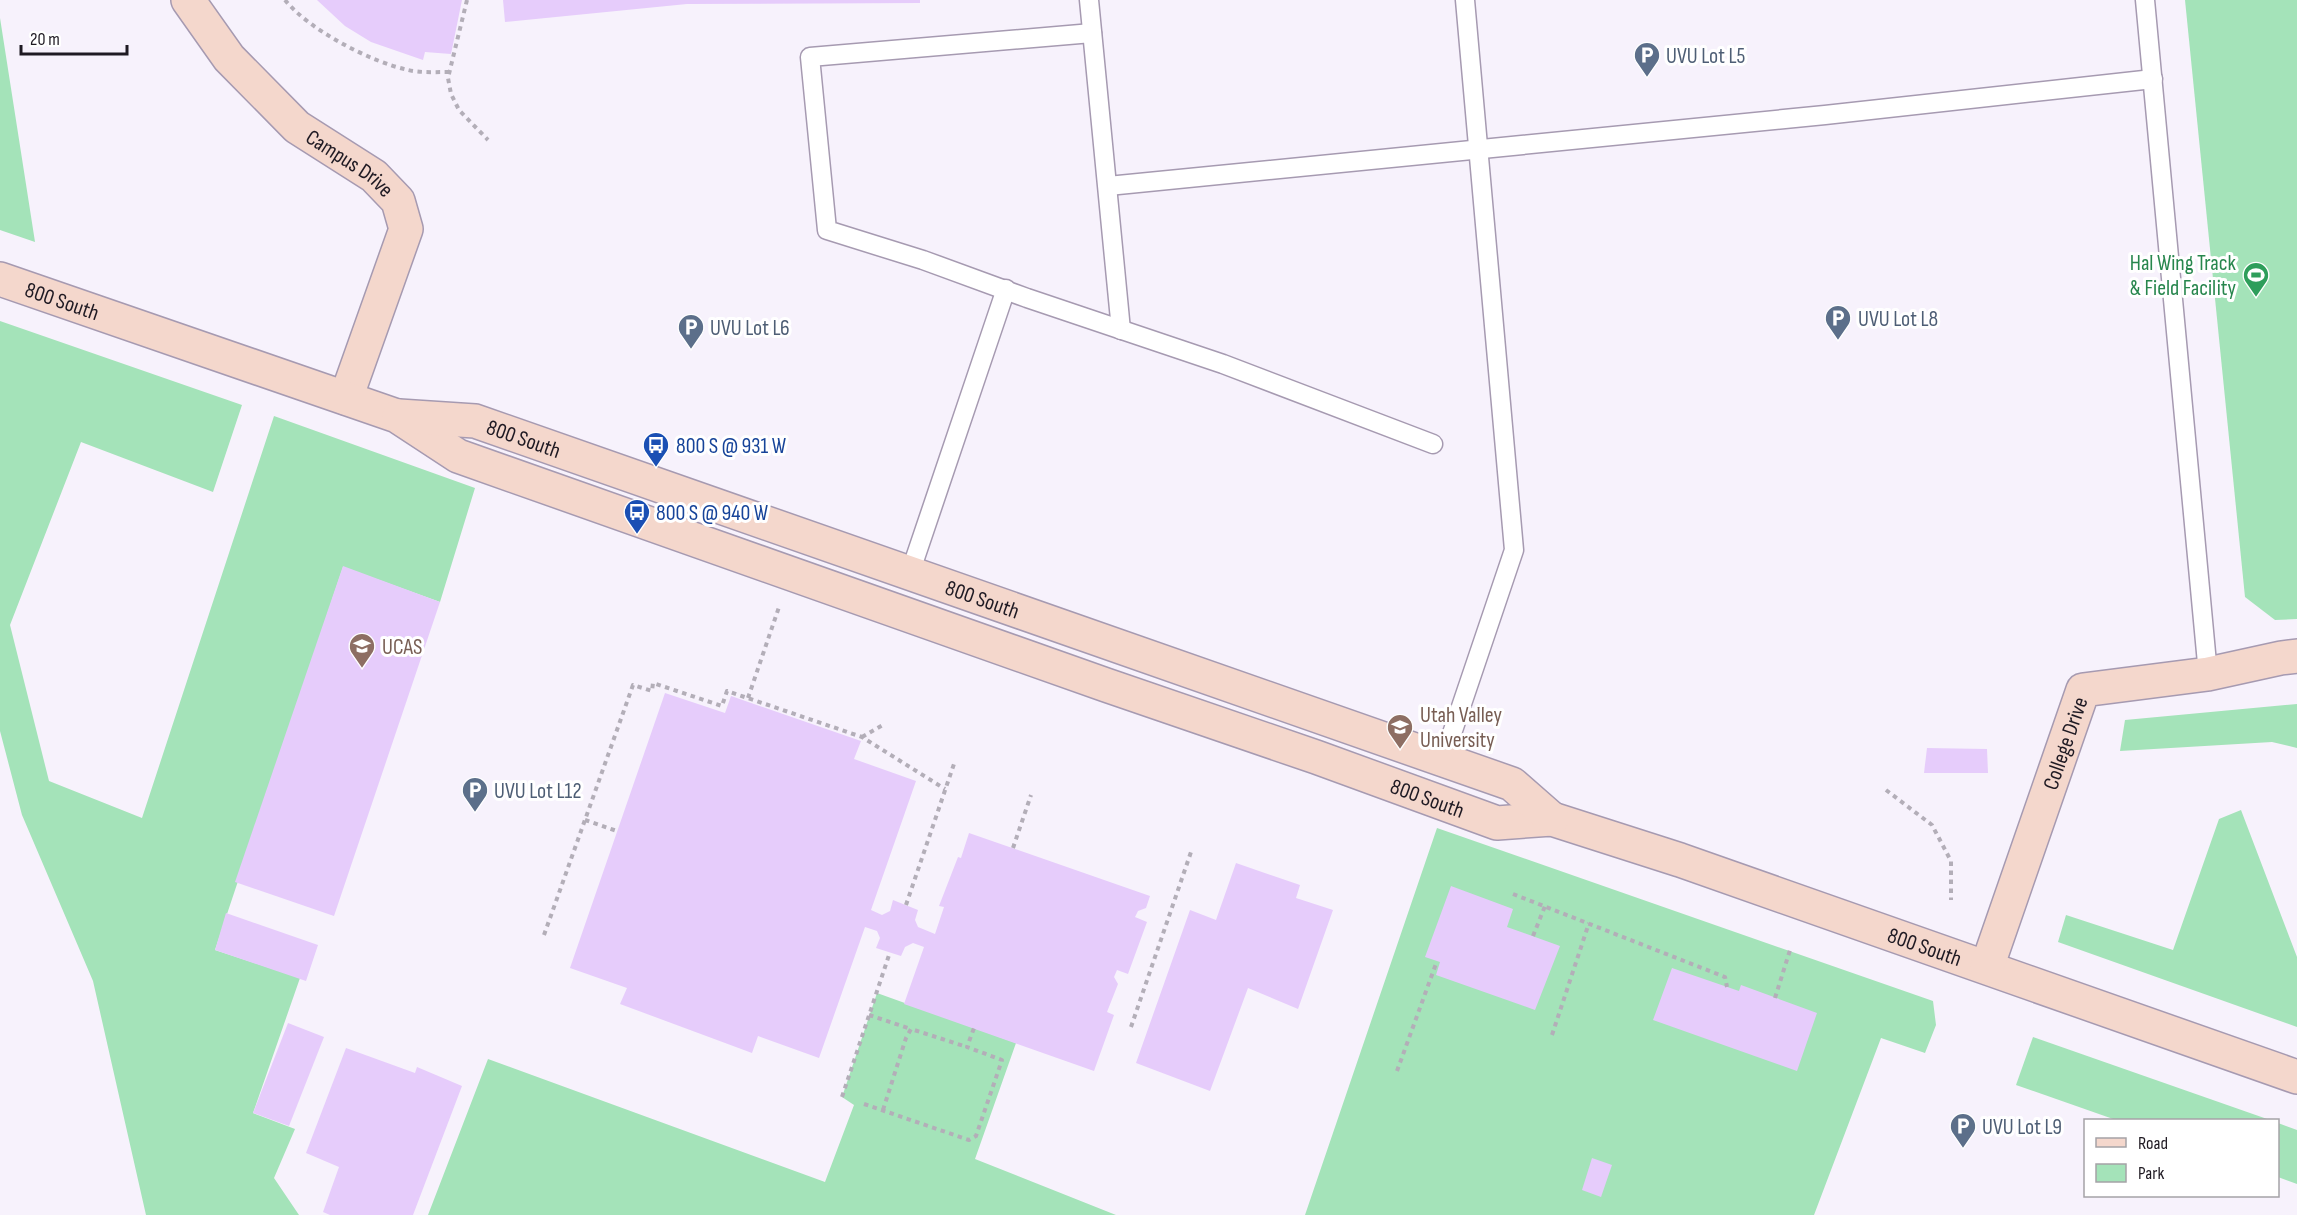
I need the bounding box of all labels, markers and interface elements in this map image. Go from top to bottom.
scale bar [21,18,128,56]
text: 20 m [30,29,60,50]
parking icon: UVU Lot L5 [1632,40,1662,78]
place label: UVU Lot L5 [1666,43,1745,70]
street label: Campus Drive [300,124,399,203]
place label: Hal Wing Track & Field Facility [2130,250,2237,302]
sports icon: Hal Wing Track & Field Facility [2241,260,2271,298]
street label: 800 South [21,277,103,327]
parking icon: UVU Lot L8 [1823,303,1853,341]
place label: UVU Lot L8 [1858,306,1938,333]
parking icon: UVU Lot L6 [676,312,706,350]
place label: UVU Lot L6 [710,315,790,342]
street label: 800 South [483,414,564,465]
bus stop icon: 800 S @ 931 W [641,430,671,468]
place label: 800 S @ 931 W [676,433,786,460]
bus stop icon: 800 S @ 940 W [622,497,652,535]
place label: 800 S @ 940 W [656,500,768,527]
street label: 800 South [941,575,1023,626]
school or university icon: UCAS [347,631,377,669]
place label: UCAS [382,634,422,661]
street label: College Drive [2038,694,2095,793]
place label: Utah Valley University [1420,702,1502,754]
school or university icon: Utah Valley University [1385,712,1415,750]
street label: 800 South [1386,773,1468,825]
parking icon: UVU Lot L12 [460,775,490,813]
place label: UVU Lot L12 [494,778,582,805]
street label: 800 South [1884,922,1965,973]
parking icon: UVU Lot L9 [1948,1111,1978,1149]
place label: UVU Lot L9 [1982,1114,2062,1141]
legend [2084,1119,2279,1197]
text: Road [2138,1133,2168,1154]
text: Park [2138,1163,2164,1184]

